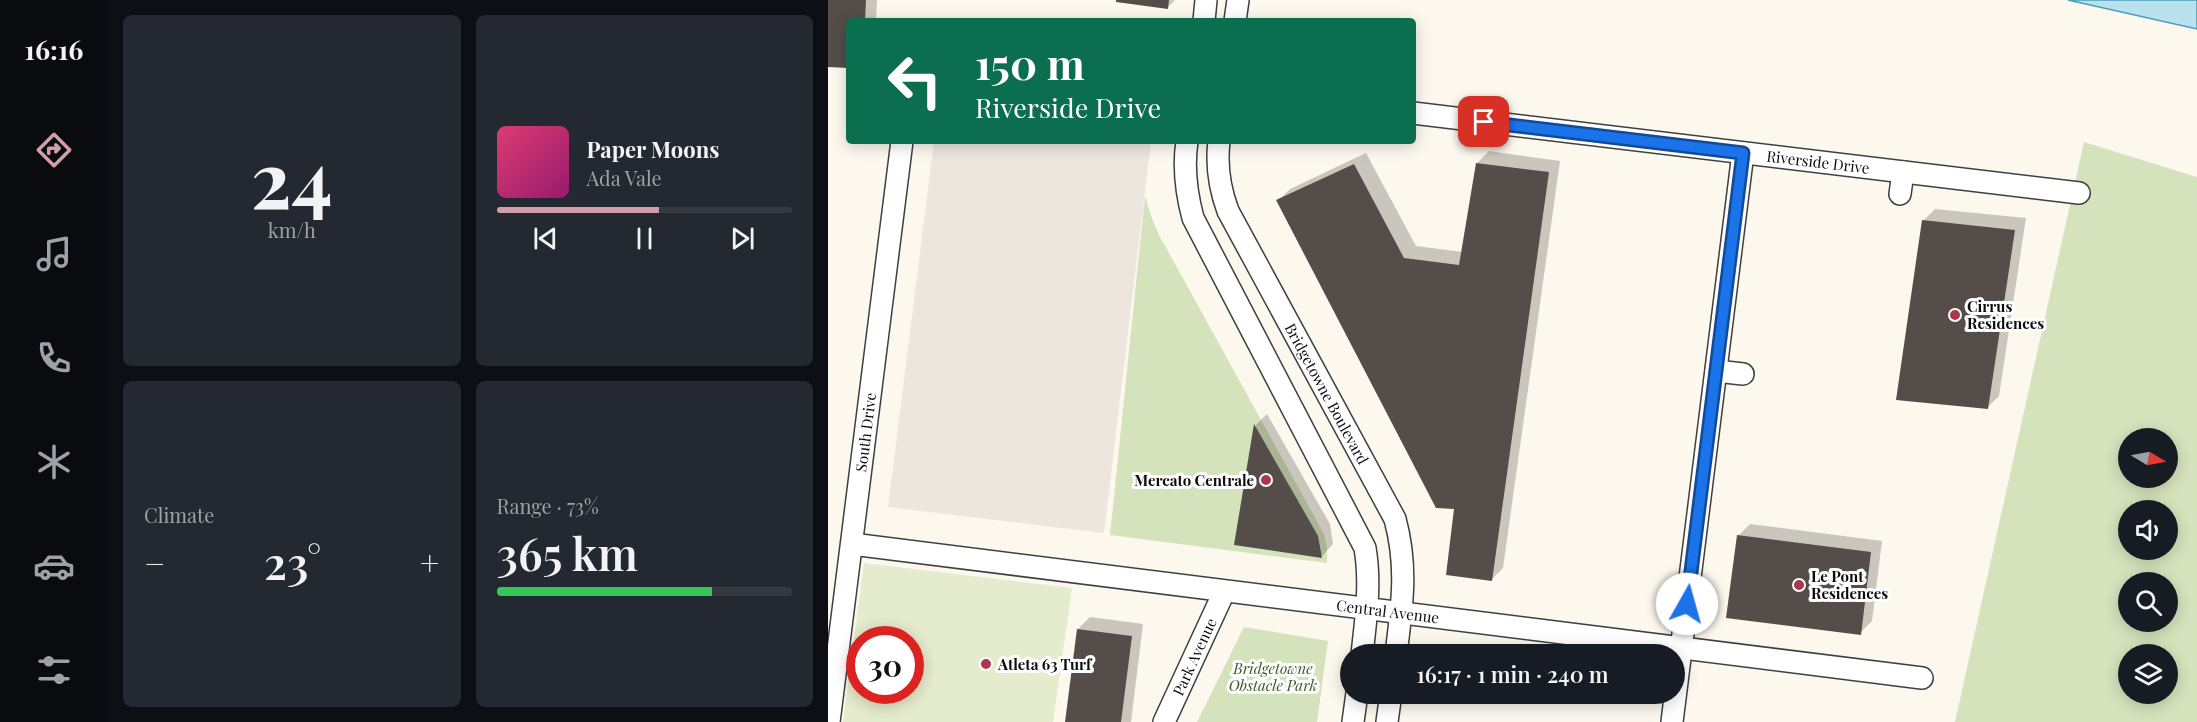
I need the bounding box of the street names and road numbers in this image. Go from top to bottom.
street label: Riverside Drive [1765,146,1871,178]
street label: Bridgetowne Boulevard [1281,320,1373,468]
street label: South Drive [851,391,880,473]
street label: Central Avenue [1335,595,1440,627]
street label: Park Avenue [1168,615,1221,699]

